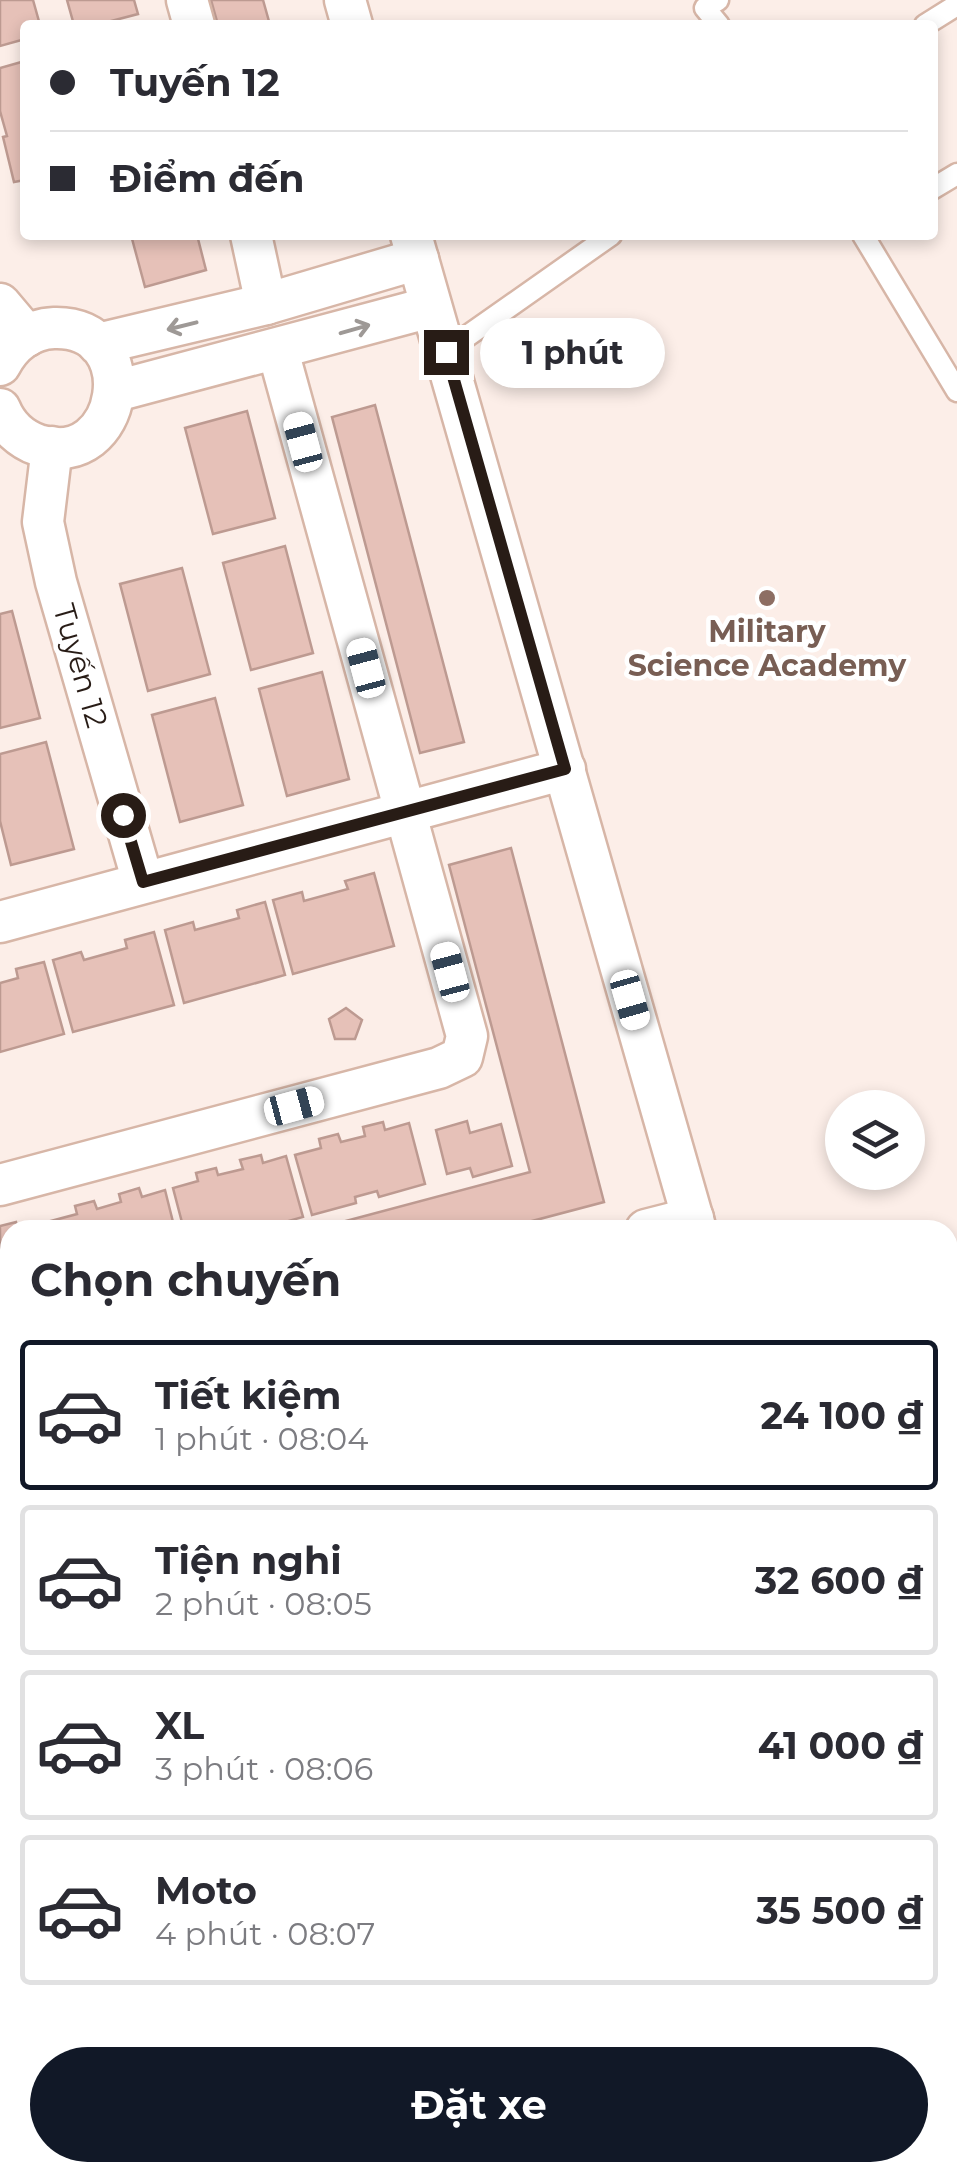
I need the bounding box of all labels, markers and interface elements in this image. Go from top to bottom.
text: Tuyến 12 [110,59,280,106]
text: Điểm đến [110,155,304,202]
callout: 1 phút [481,317,666,387]
one-way arrow [167,318,199,336]
one-way arrow [339,319,370,337]
route end [424,330,469,375]
text: 1 phút [522,333,623,372]
car [281,409,325,475]
marker: Military Science Academy [756,587,778,609]
street label: Tuyến 12 [45,600,116,732]
place label: Military Science Academy [628,613,907,684]
car [344,635,388,701]
route start [101,793,146,838]
car [428,939,472,1005]
car [607,967,653,1033]
car [261,1084,327,1128]
map controls [825,1090,925,1190]
button: layers [825,1090,925,1190]
text: Chọn chuyến [30,1252,341,1307]
icon: car [35,1370,125,1460]
text: Tiết kiệm [155,1372,341,1419]
text: 24 100 ₫ [760,1392,923,1439]
text: 1 phút · 08:04 [155,1419,368,1458]
icon: car [35,1535,125,1625]
text: Tiện nghi [155,1537,342,1584]
text: 32 600 ₫ [755,1557,923,1604]
text: 2 phút · 08:05 [155,1584,372,1623]
icon: car [35,1700,125,1790]
text: XL [155,1702,204,1749]
text: 41 000 ₫ [758,1722,923,1769]
text: 3 phút · 08:06 [155,1749,373,1788]
icon: car [35,1865,125,1955]
text: Moto [155,1867,257,1914]
text: 35 500 ₫ [756,1887,923,1934]
text: 4 phút · 08:07 [155,1914,375,1953]
button: Đặt xe [30,2047,928,2162]

